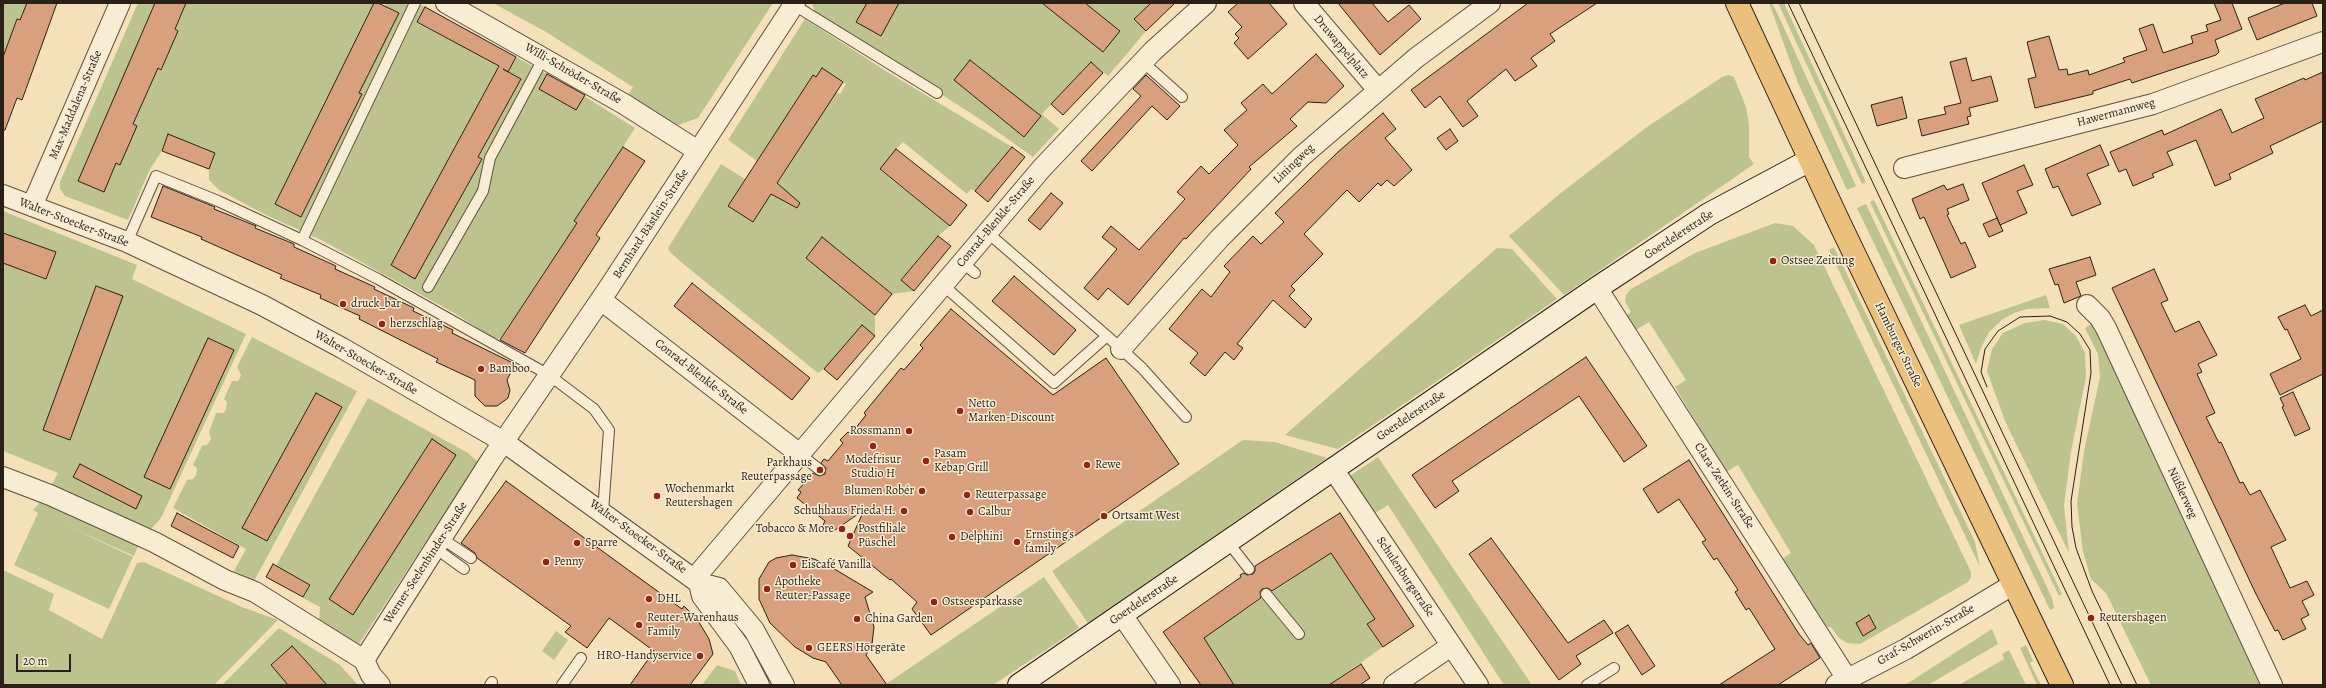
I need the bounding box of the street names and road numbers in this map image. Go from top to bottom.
street label: Druwappelplatz [1310,12,1372,82]
street label: Willi-Schröder-Straße [522,40,624,108]
street label: Max-Maddalena-Straße [46,48,106,162]
street label: Hawermannweg [2075,96,2157,130]
street label: Liningweg [1270,141,1318,187]
street label: Bernhard-Bästlein-Straße [610,166,692,282]
street label: Conrad-Blenkle-Straße [954,174,1038,270]
street label: Walter-Stoecker-Straße [17,195,131,251]
street label: Goerdelerstraße [1642,207,1716,263]
street label: Hamburger Straße [1871,300,1925,390]
street label: Walter-Stoecker-Straße [312,328,420,398]
street label: Conrad-Blenkle-Straße [652,336,750,418]
street label: Goerdelerstraße [1374,388,1448,444]
street label: Clara-Zetkin-Straße [1691,440,1757,532]
street label: Nüßlerweg [2164,465,2200,521]
street label: Walter-Stoecker-Straße [587,497,689,577]
street label: Werner-Seelenbinder-Straße [381,499,471,627]
street label: Schulenburgstraße [1373,534,1437,620]
street label: Goerdelerstraße [1107,572,1181,628]
street label: Graf-Schwerin-Straße [1875,601,1977,669]

